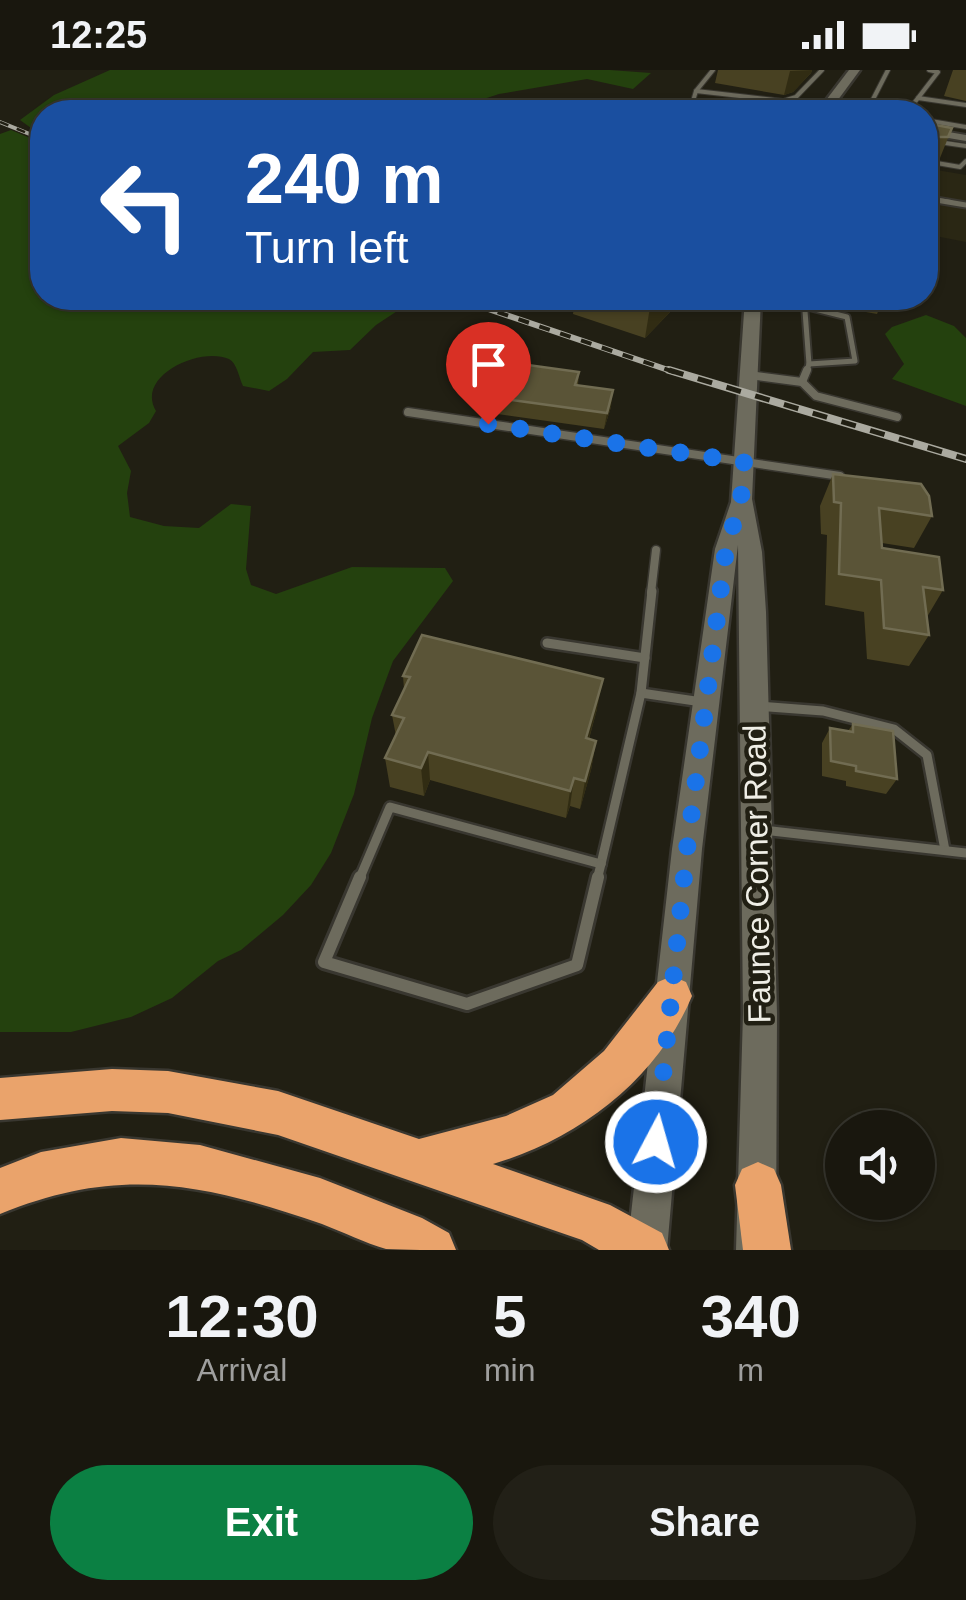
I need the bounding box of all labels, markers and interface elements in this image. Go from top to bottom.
text: 12:25 [50,14,147,56]
icon: left [80,140,210,270]
text: 240 m [245,140,443,218]
text: Turn left [245,222,408,273]
pin [446,322,531,425]
icon: arrive [461,337,516,392]
street label: Faunce Corner Road [736,724,778,1024]
position arrow [604,1090,708,1194]
map controls [825,1110,935,1220]
button: sound [825,1110,935,1220]
text: 12:30 [165,1283,319,1350]
text: 5 [493,1283,526,1350]
text: 340 [701,1283,801,1350]
text: Arrival [197,1352,287,1388]
text: min [484,1352,535,1388]
text: m [737,1352,764,1388]
button: Exit [50,1465,473,1580]
button: Share [493,1465,916,1580]

